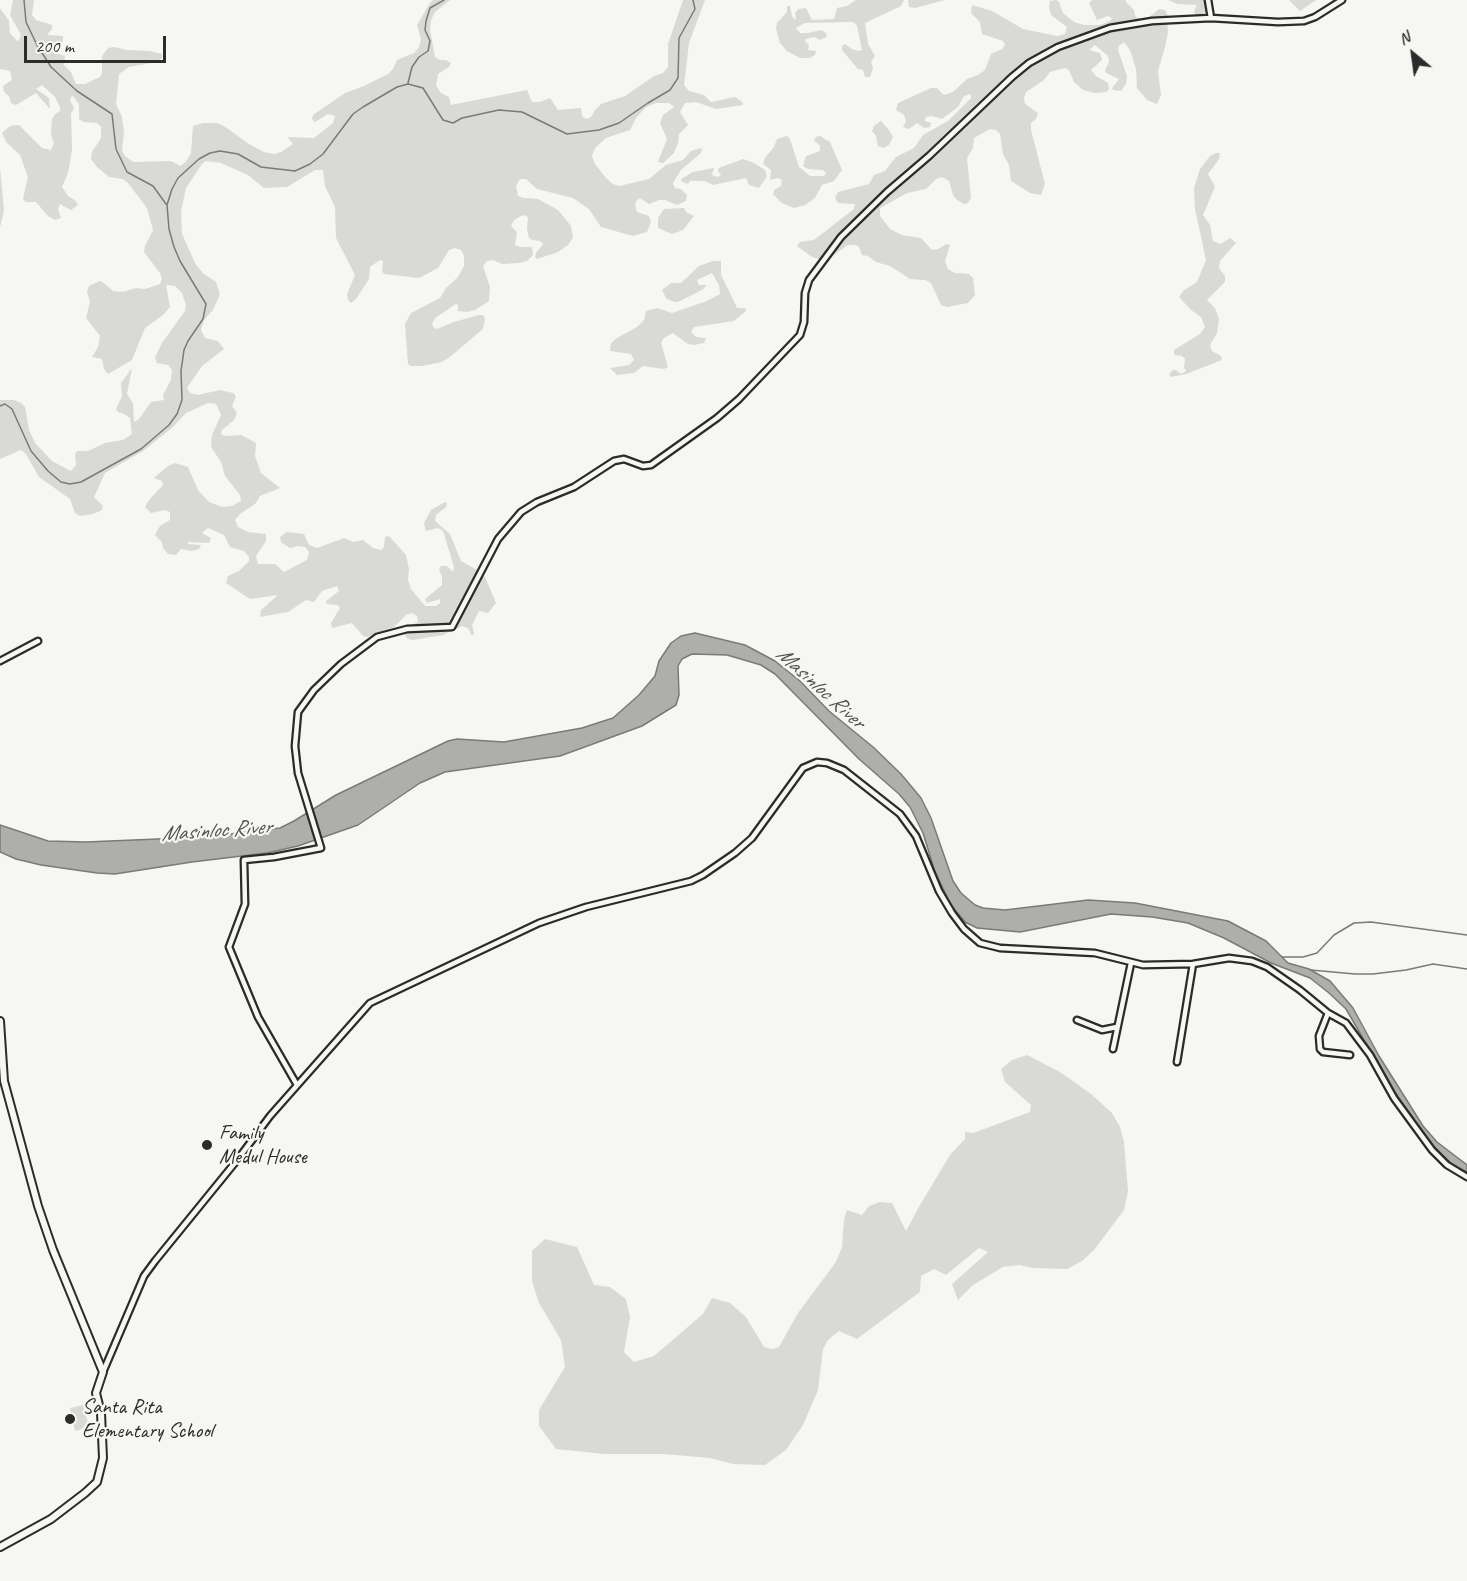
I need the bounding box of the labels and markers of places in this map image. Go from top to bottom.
place label: Family Medul House [219,1120,307,1170]
marker: Family Medul House [200,1138,214,1152]
place label: Santa Rita Elementary School [82,1394,213,1444]
marker: Santa Rita Elementary School [63,1412,77,1426]

